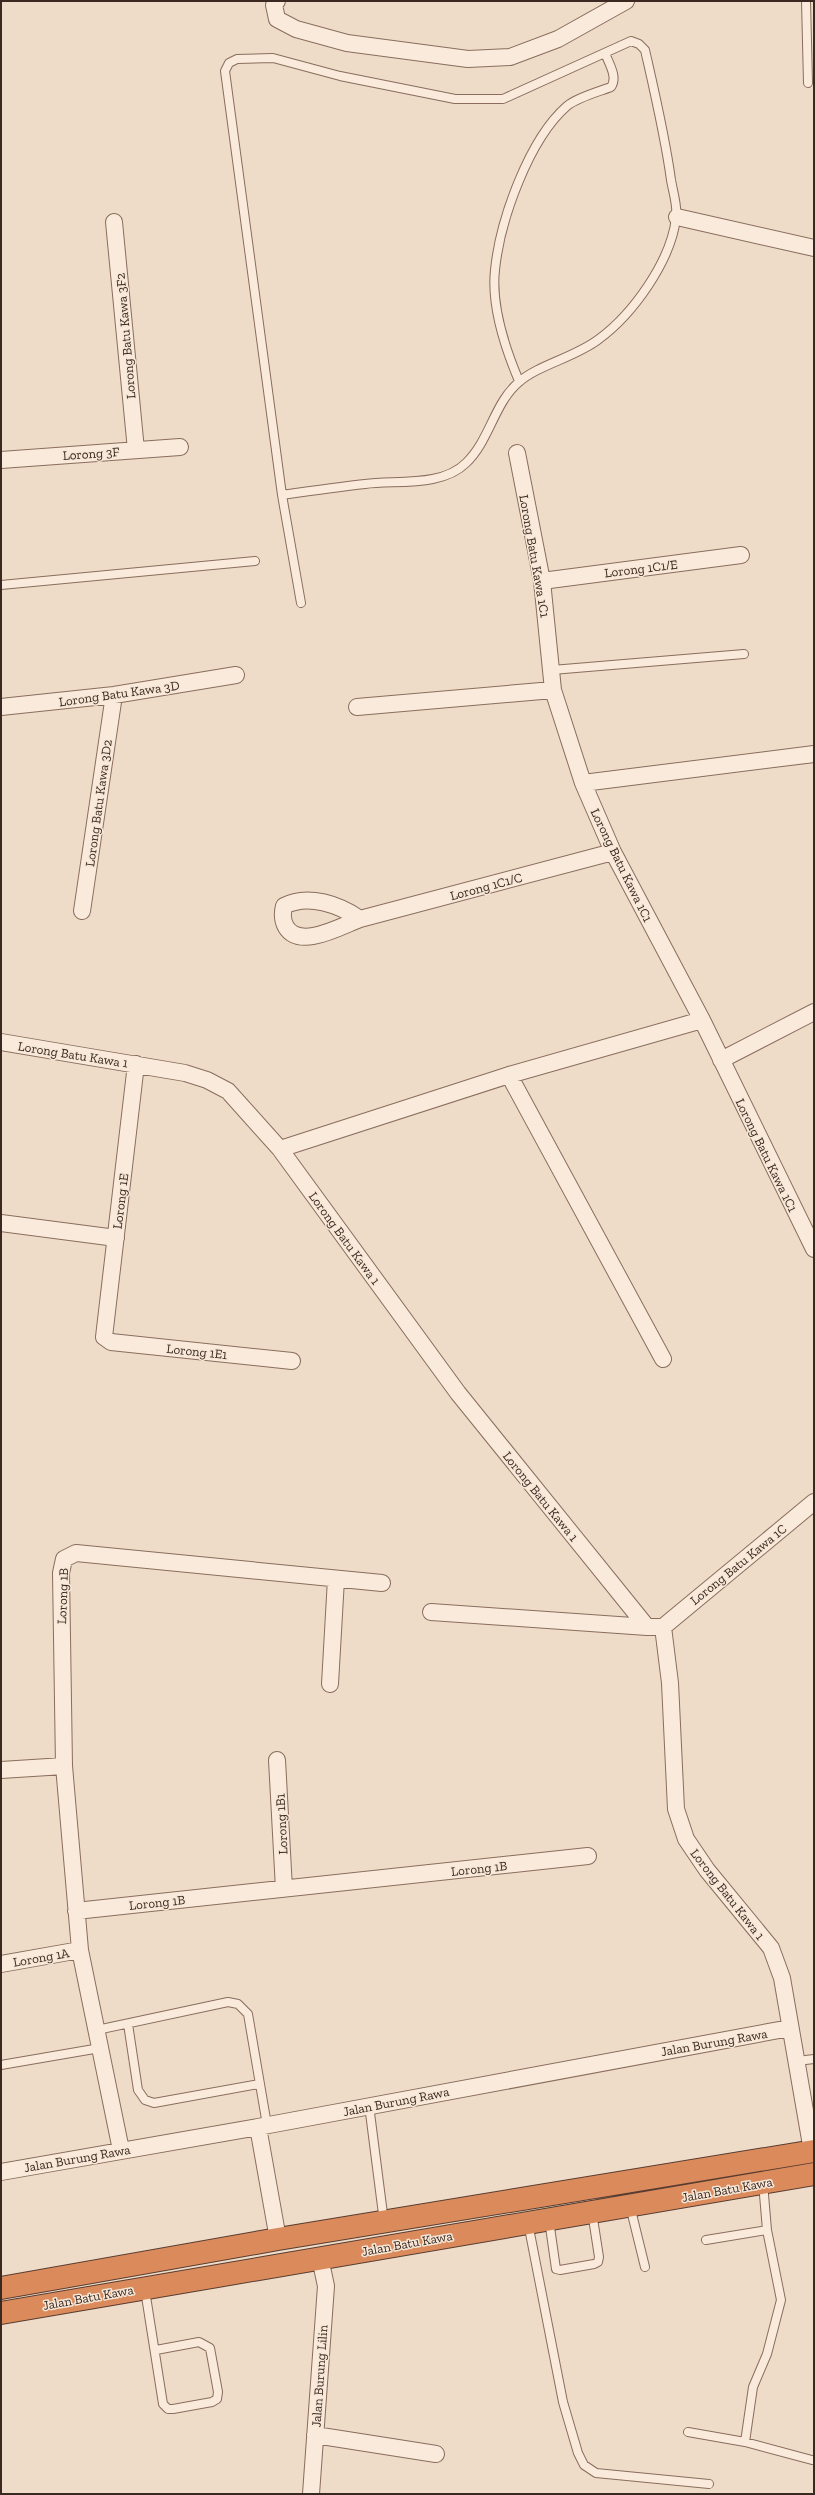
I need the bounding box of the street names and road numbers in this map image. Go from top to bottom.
street label: Lorong Batu Kawa 3F2 [112,272,138,400]
street label: Lorong 3F [62,444,120,463]
street label: Lorong Batu Kawa 1C1 [516,494,553,619]
street label: Lorong 1C1/E [604,557,679,580]
street label: Lorong Batu Kawa 3D [58,678,180,709]
street label: Lorong Batu Kawa 3D2 [82,738,115,868]
street label: Lorong Batu Kawa 1C1 [588,806,656,924]
street label: Lorong 1C1/C [448,870,524,903]
street label: Lorong Batu Kawa 1 [17,1038,129,1071]
street label: Lorong Batu Kawa 1C1 [733,1096,801,1214]
street label: Lorong 1E [110,1172,131,1230]
street label: Lorong Batu Kawa 1 [306,1189,383,1288]
street label: Lorong 1E1 [166,1341,228,1362]
street label: Lorong Batu Kawa 1 [500,1448,581,1544]
street label: Lorong Batu Kawa 1C [687,1521,789,1608]
street label: Lorong 1B [54,1567,71,1624]
street label: Lorong 1B1 [272,1793,291,1855]
street label: Lorong Batu Kawa 1 [687,1846,768,1943]
street label: Lorong 1B [450,1858,508,1879]
street label: Lorong 1B [128,1892,186,1913]
street label: Lorong 1A [12,1945,71,1970]
street label: Jalan Burung Rawa [660,2026,769,2059]
street label: Jalan Burung Rawa [342,2084,451,2119]
street label: Jalan Burung Rawa [23,2142,132,2175]
street label: Jalan Batu Kawa [681,2174,774,2205]
street label: Jalan Batu Kawa [361,2228,454,2259]
street label: Jalan Batu Kawa [42,2282,135,2313]
street label: Jalan Burung Lilin [308,2324,331,2428]

